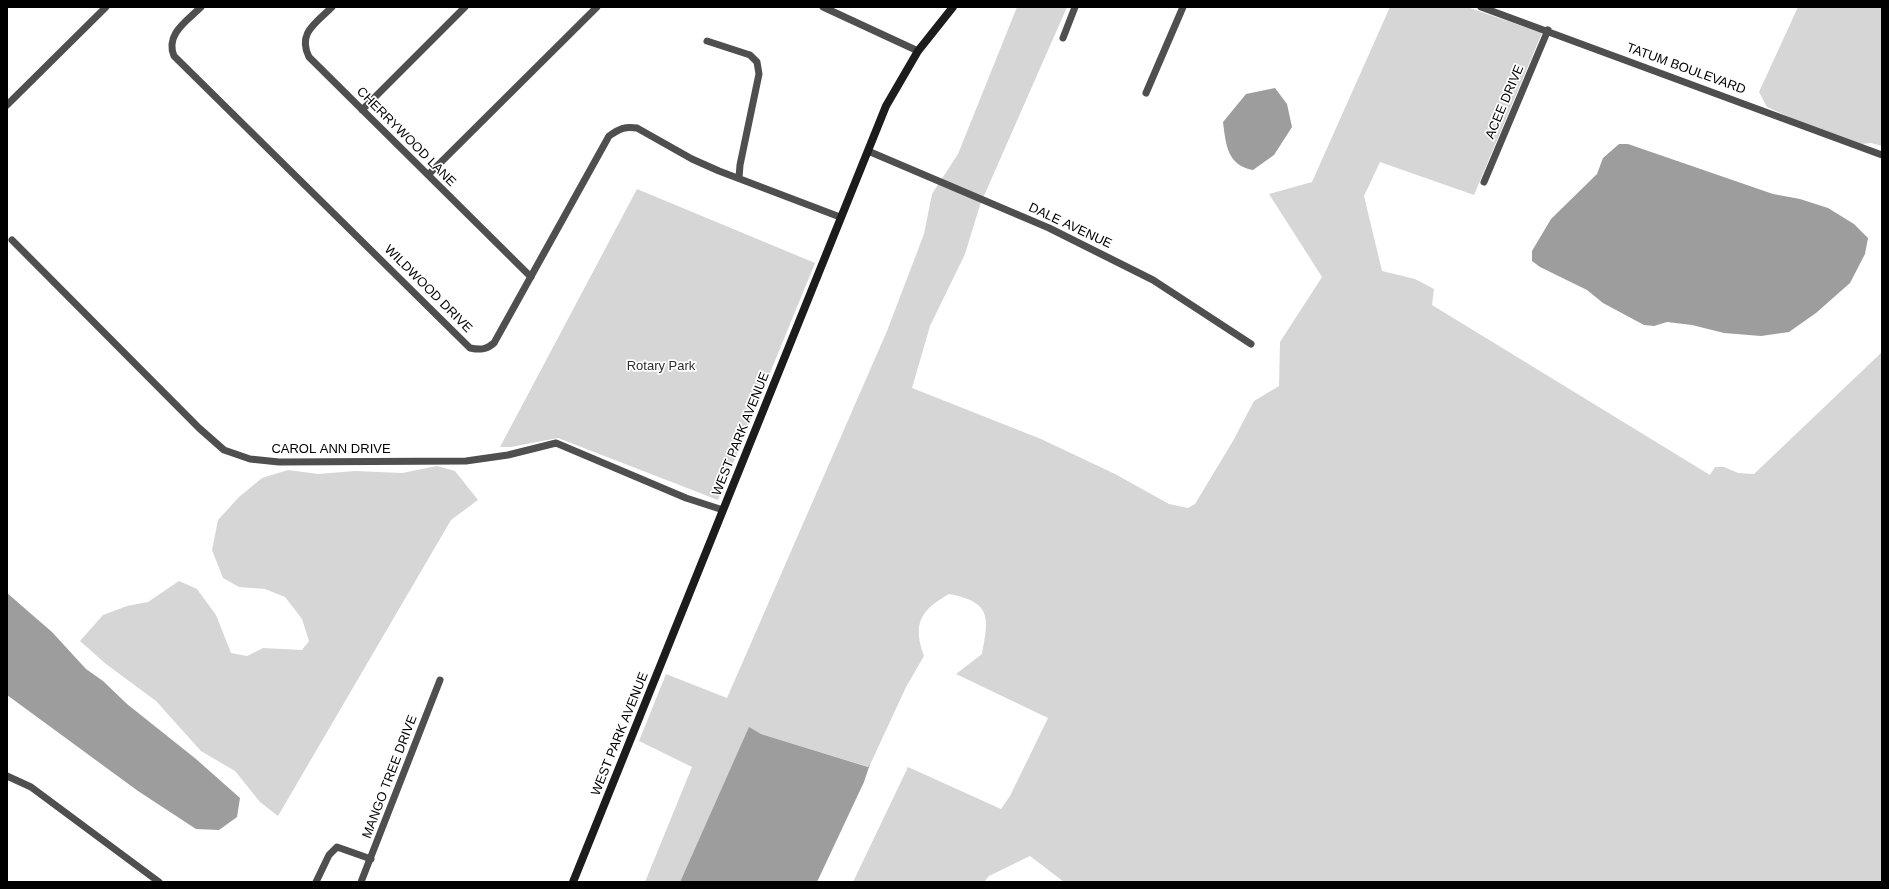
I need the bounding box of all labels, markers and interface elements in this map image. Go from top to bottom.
street label: TATUM BOULEVARD [1624,40,1748,98]
street label: ACEE DRIVE [1482,63,1528,141]
street label: CHERRYWOOD LANE [353,84,459,190]
street label: DALE AVENUE [1026,200,1114,252]
street label: WILDWOOD DRIVE [381,242,475,336]
park label: Rotary Park [627,358,695,374]
street label: WEST PARK AVENUE [709,370,773,498]
street label: CAROL ANN DRIVE [271,441,391,457]
street label: WEST PARK AVENUE [588,670,652,798]
street label: MANGO TREE DRIVE [359,713,421,841]

